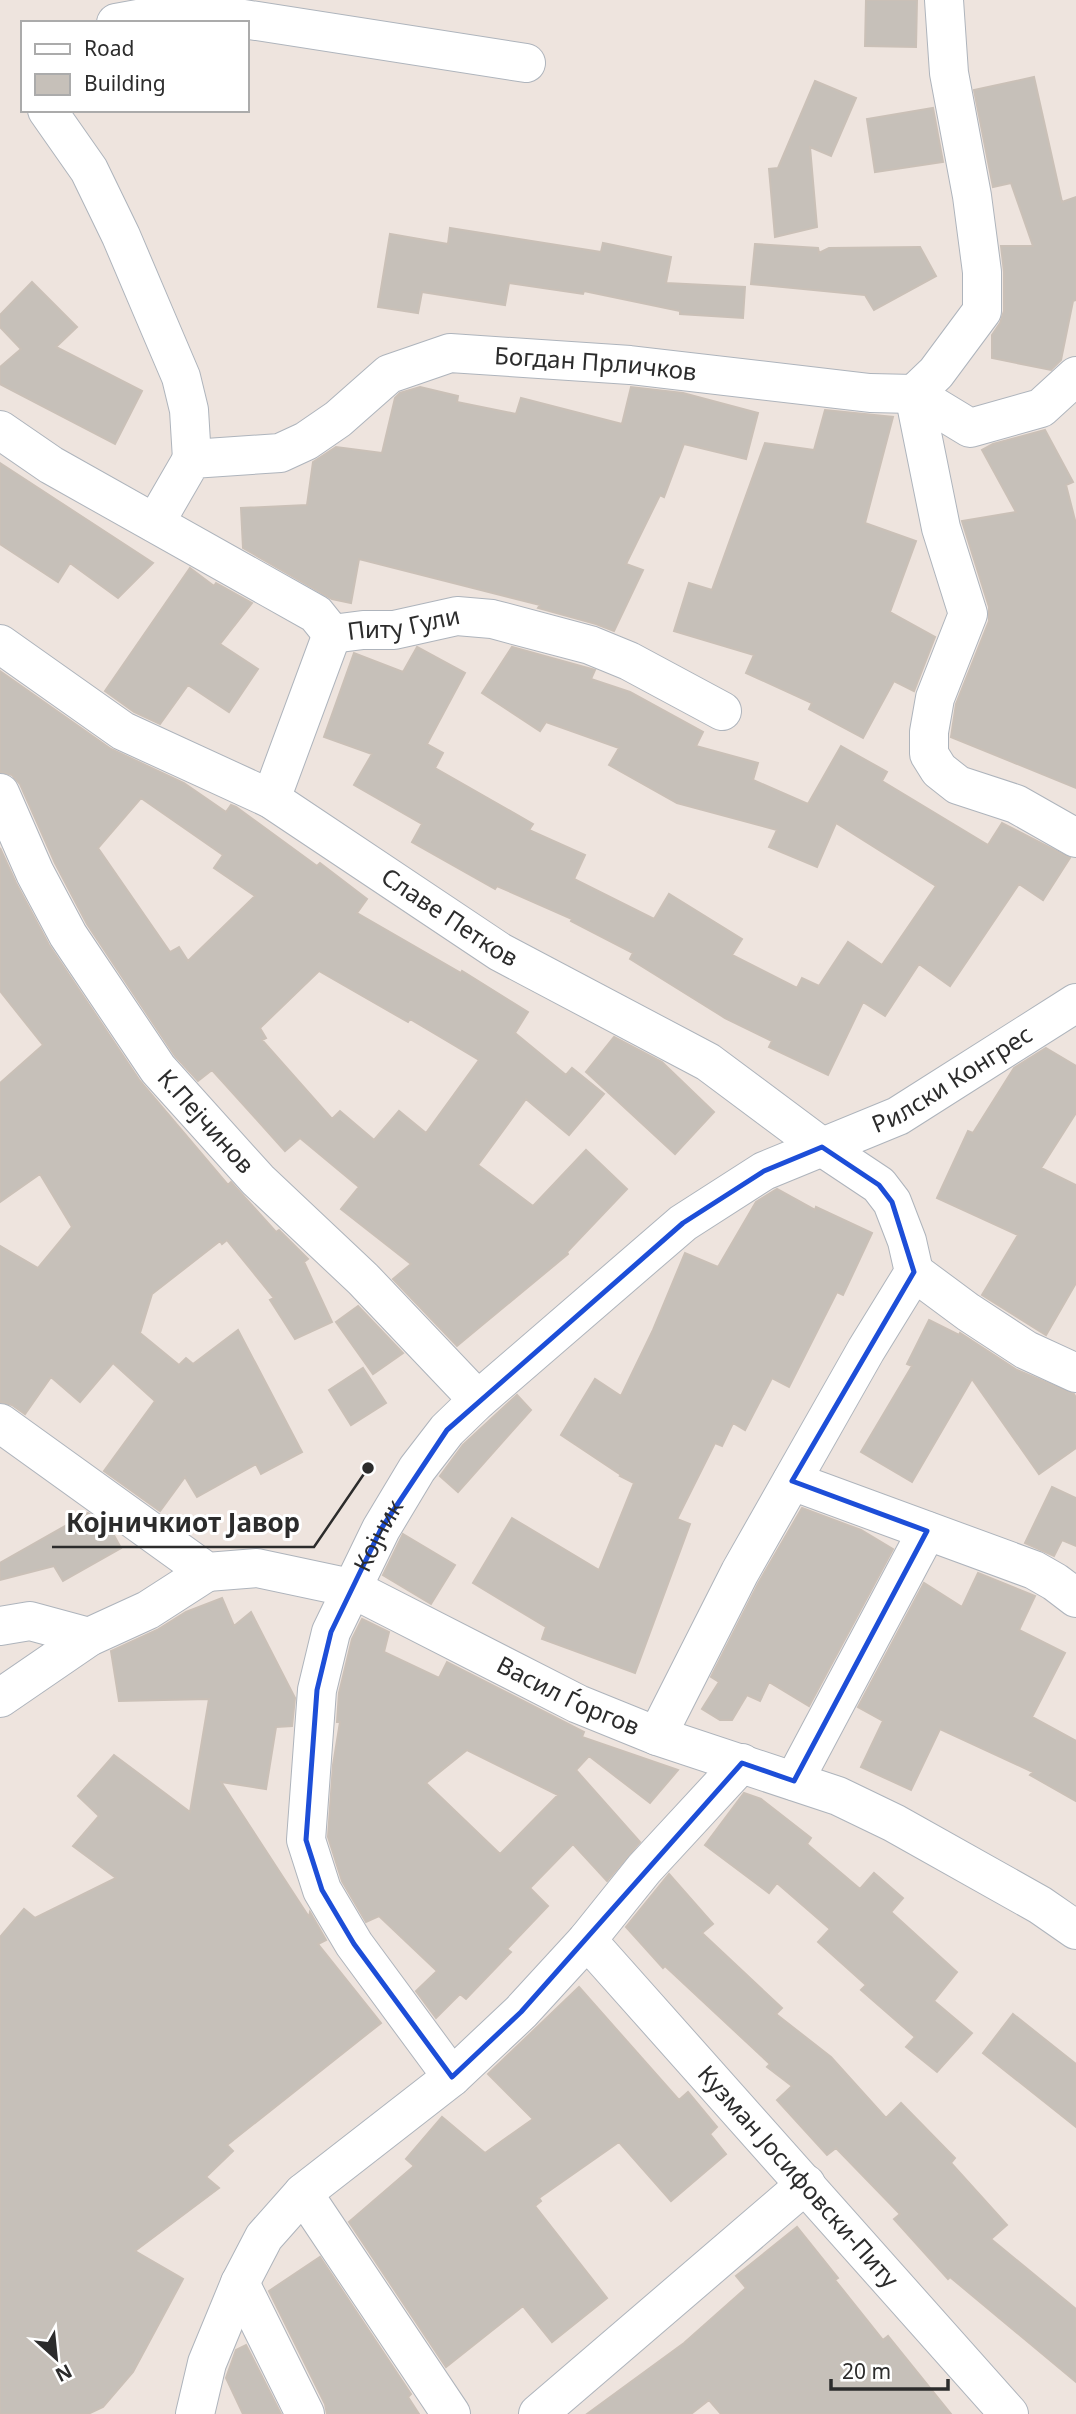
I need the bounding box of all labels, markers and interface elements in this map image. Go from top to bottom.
legend [21,21,248,112]
text: Road [84,34,134,62]
text: Building [84,69,166,97]
street label: Богдан Прличков [493,338,699,388]
street label: Питу Гули [345,598,463,647]
street label: Славе Петков [375,859,524,974]
street label: Рилски Конгрес [866,1017,1038,1140]
street label: К.Пејчинов [151,1061,262,1180]
street label: Којник [345,1492,410,1577]
callout: Којничкиот Јавор [52,1500,314,1547]
text: Којничкиот Јавор [66,1504,300,1540]
street label: Васил Ѓоргов [492,1647,645,1742]
street label: Кузман Јосифовски-Питу [691,2057,907,2295]
north arrow [21,2323,91,2393]
scale bar [831,2348,948,2392]
text: 20 m [842,2357,891,2385]
text: N [51,2358,77,2388]

